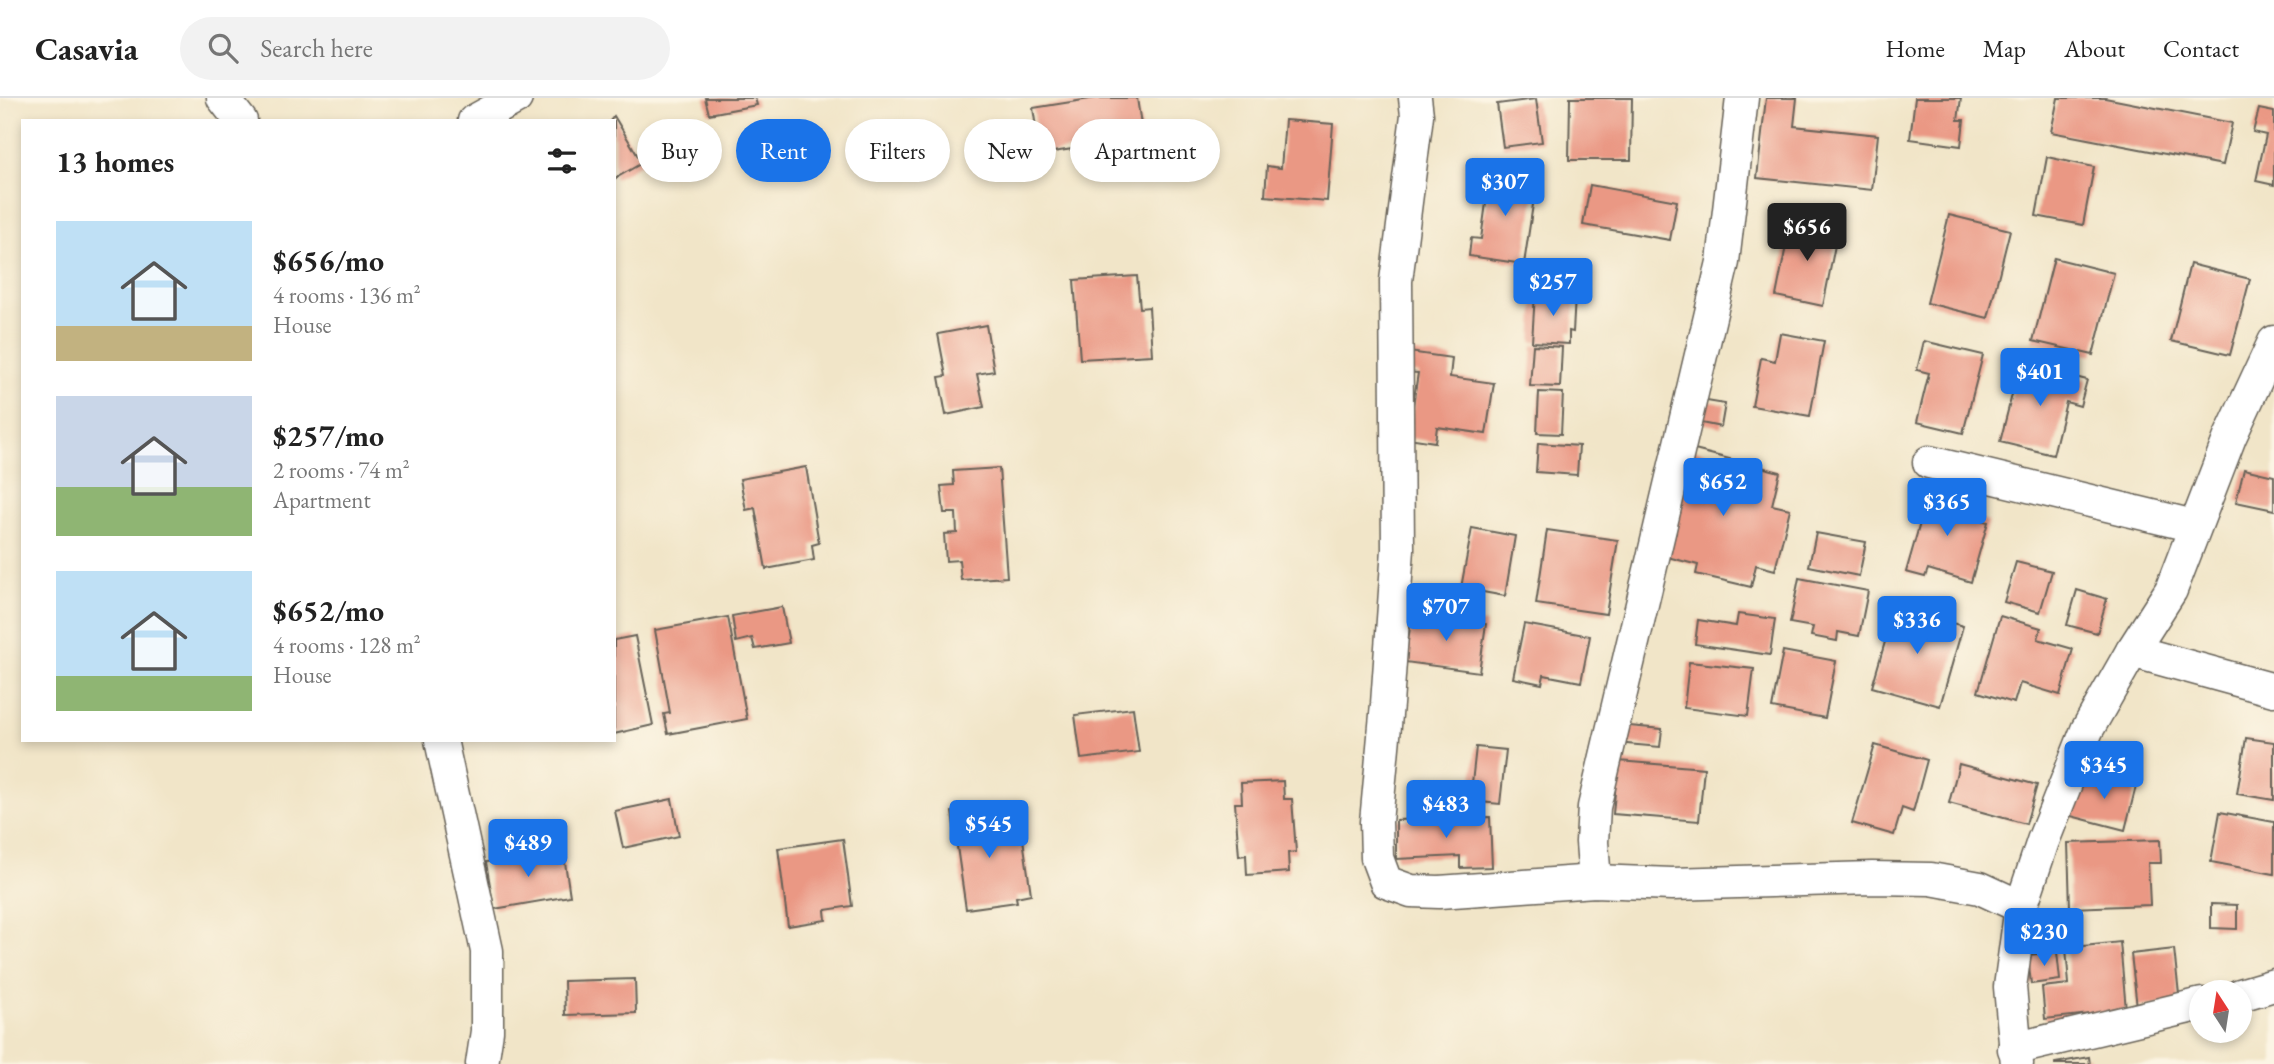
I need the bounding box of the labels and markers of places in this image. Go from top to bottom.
pin: $307 [1464,158,1546,218]
pin: $656 [1766,204,1848,263]
pin: $257 [1512,258,1594,318]
pin: $401 [1999,348,2081,408]
pin: $652 [1682,458,1764,518]
pin: $365 [1906,478,1988,538]
pin: $707 [1405,584,1487,643]
pin: $336 [1876,596,1958,656]
pin: $345 [2063,742,2145,801]
pin: $483 [1405,780,1487,840]
pin: $545 [948,800,1030,860]
pin: $489 [487,820,569,879]
pin: $230 [2003,908,2085,968]

